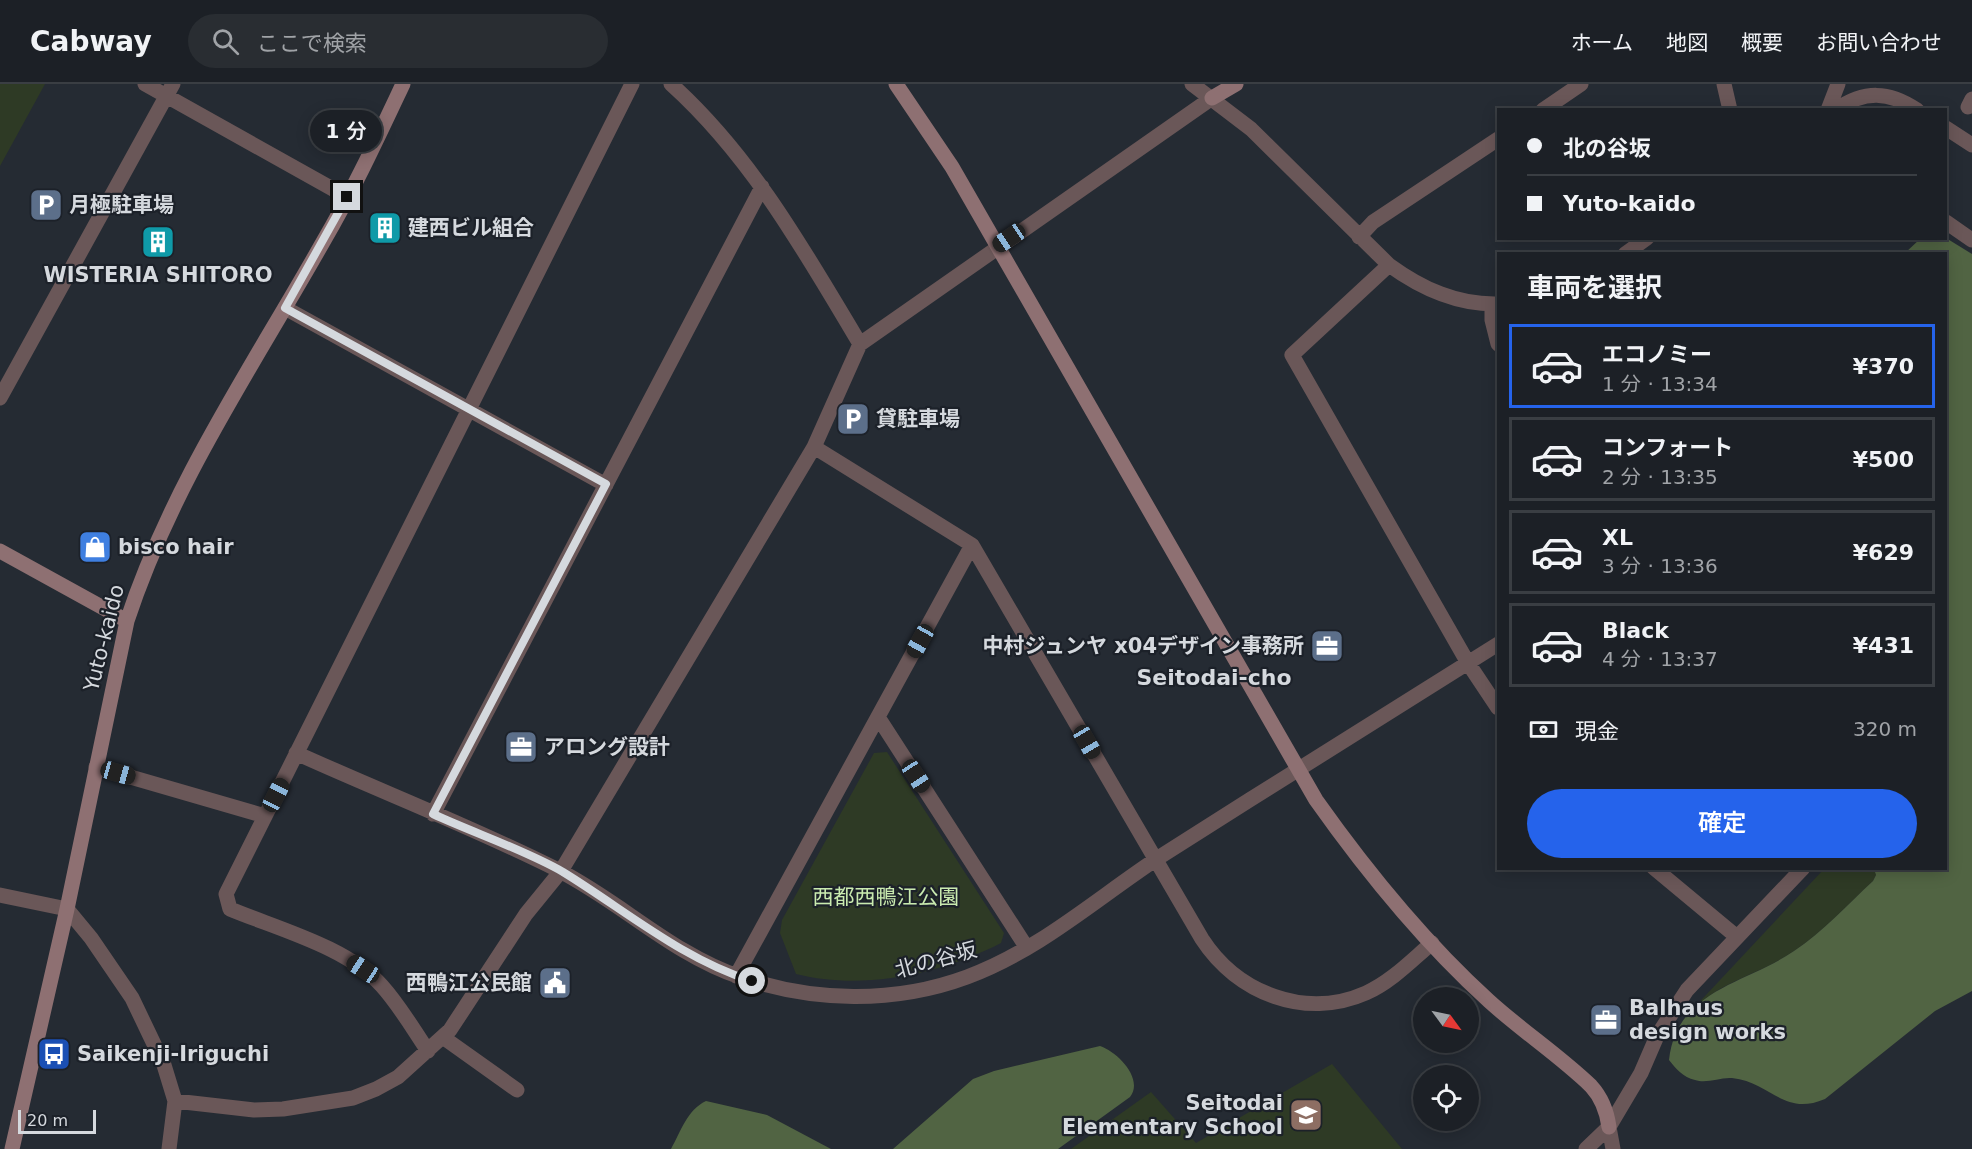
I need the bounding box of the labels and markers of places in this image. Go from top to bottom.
parking icon: 月極駐車場 [28,187,64,223]
place label: 月極駐車場 [69,193,174,217]
building icon: 建西ビル組合 [367,210,403,246]
place label: 建西ビル組合 [408,216,534,240]
building icon: WISTERIA SHITORO [140,224,176,260]
place label: WISTERIA SHITORO [43,263,273,287]
parking icon: 貸駐車場 [835,401,871,437]
place label: 貸駐車場 [876,407,960,431]
shop icon: bisco hair [77,529,113,565]
place label: bisco hair [118,535,234,559]
office icon: 中村ジュンヤ x04デザイン事務所 [1309,628,1345,664]
place label: 中村ジュンヤ x04デザイン事務所 [982,634,1304,658]
office icon: アロング設計 [503,729,539,765]
place label: アロング設計 [544,735,670,759]
public building icon: 西鴨江公民館 [537,965,573,1001]
place label: 西鴨江公民館 [406,971,532,995]
place label: Balhaus design works [1629,996,1786,1044]
office icon: Balhaus design works [1588,1002,1624,1038]
bus stop icon: Saikenji-Iriguchi [36,1036,72,1072]
place label: Saikenji-Iriguchi [77,1042,269,1066]
place label: Seitodai Elementary School [1062,1091,1283,1139]
school or university icon: Seitodai Elementary School [1288,1097,1324,1133]

